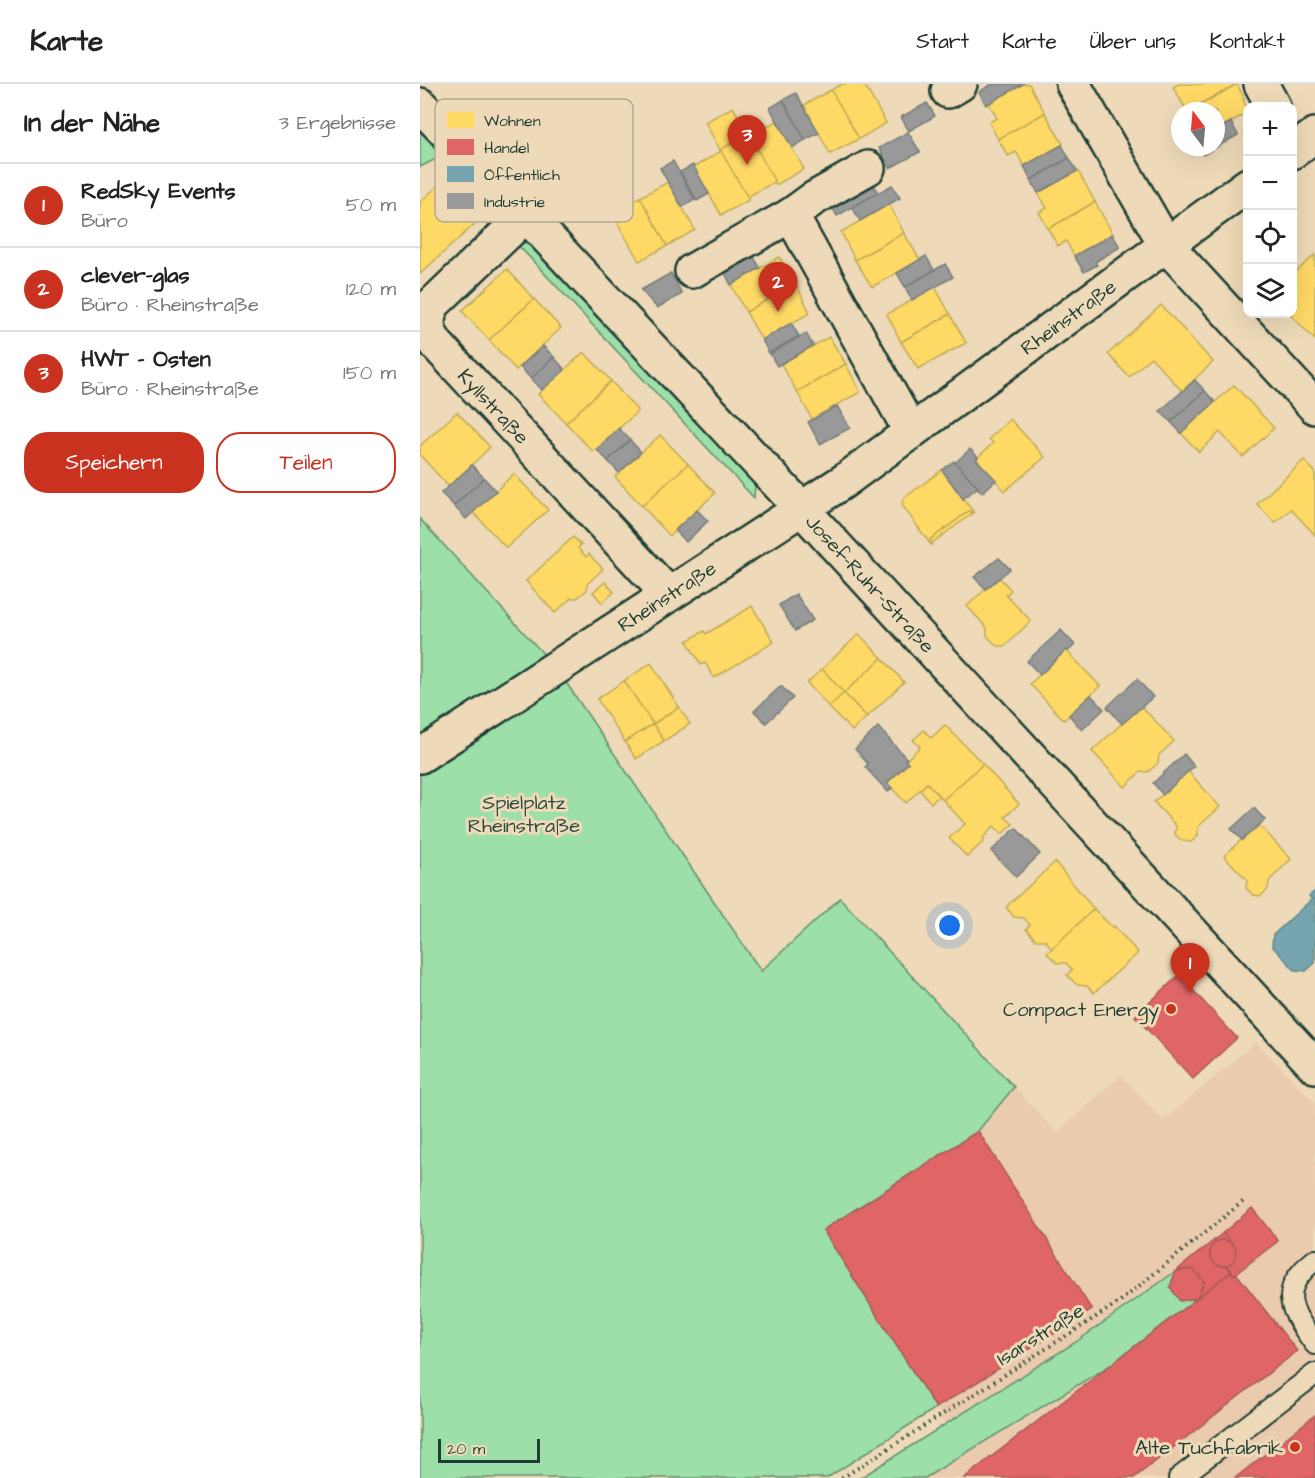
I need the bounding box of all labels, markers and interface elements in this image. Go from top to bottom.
text: Karte [30,22,103,61]
text: Start [916,27,969,56]
text: Karte [1002,27,1057,56]
text: Über uns [1090,27,1176,56]
text: Kontakt [1209,27,1285,56]
legend [435,99,633,222]
north arrow [1171,102,1225,156]
map controls [1243,102,1297,318]
button: + [1243,102,1297,156]
text: In der Nähe [24,105,160,141]
text: 3 Ergebnisse [279,109,396,137]
text: Wohnen [484,110,541,132]
pin: 3 [728,116,766,165]
text: Handel [484,137,529,159]
button: − [1243,156,1297,210]
text: Öffentlich [484,164,560,186]
text: RedSky Events [81,176,236,207]
text: 1 [42,191,45,219]
text: 50 m [346,191,396,219]
text: Industrie [484,191,546,213]
text: Büro [81,207,128,235]
button: locate [1243,210,1297,264]
text: clever-glas [81,260,190,291]
pin: 2 [758,262,798,312]
button: layers [1243,264,1297,318]
street label: Rheinstraße [1015,273,1122,362]
text: 2 [38,275,49,303]
text: 120 m [346,275,396,303]
text: Büro · Rheinstraße [81,291,259,319]
text: HWT – Osten [81,344,211,375]
text: 3 [38,359,49,387]
text: 150 m [343,359,396,387]
street label: Kyllstraße [451,363,535,451]
text: Büro · Rheinstraße [81,375,259,403]
button: Speichern [24,432,204,493]
button: Teilen [216,432,396,493]
street label: Josef-Ruhr-Straße [798,508,941,660]
street label: Rheinstraße [612,554,722,639]
park label: Spielplatz Rheinstraße [468,789,580,840]
your location [935,911,964,940]
pin: 1 [1170,944,1210,993]
place label: Compact Energy [1003,996,1159,1025]
marker: Compact Energy [1164,1002,1178,1016]
street label: Isarstraße [991,1297,1090,1373]
place label: Alte Tuchfabrik [1135,1434,1283,1462]
scale bar [438,1436,540,1464]
text: 20 m [447,1438,485,1460]
marker: Alte Tuchfabrik [1288,1440,1302,1454]

